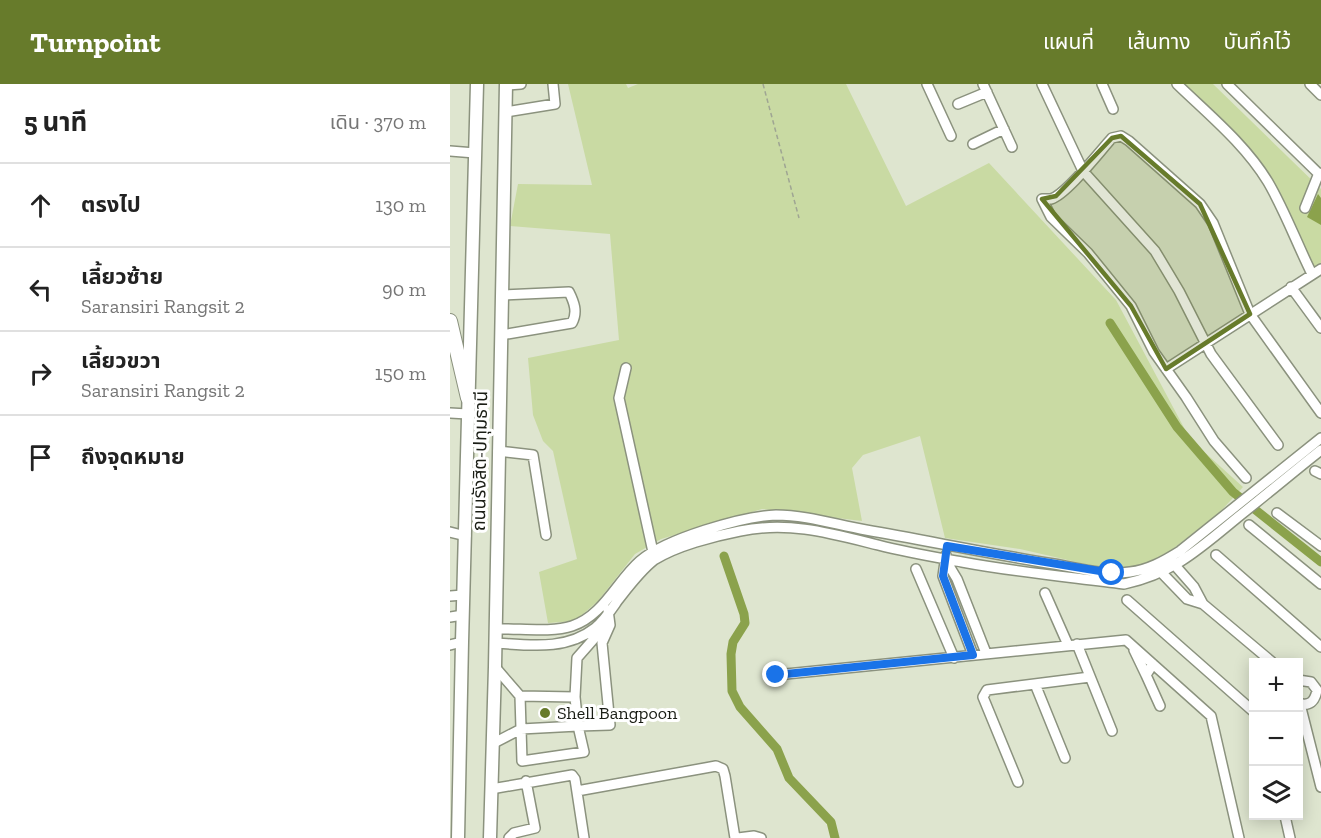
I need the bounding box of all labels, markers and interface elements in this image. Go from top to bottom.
text: Turnpoint [30,26,160,59]
text: แผนที่ [1043,29,1094,54]
text: เส้นทาง [1127,29,1191,54]
text: บันทึกไว้ [1224,29,1291,54]
text: 5 นาที [24,106,87,138]
text: เดิน · 370 m [330,110,426,134]
icon: ahead [24,189,57,222]
text: ตรงไป [81,191,141,218]
text: 130 m [375,193,426,217]
text: เลี้ยวซ้าย [81,263,163,290]
icon: left [24,273,57,306]
text: 90 m [382,277,426,301]
text: Saransiri Rangsit 2 [81,294,245,318]
text: เลี้ยวขวา [81,347,161,374]
icon: right [24,357,57,390]
text: 150 m [375,361,426,385]
text: Saransiri Rangsit 2 [81,378,245,402]
street label: ถนนรังสิต-ปทุมธานี [468,391,492,531]
icon: arrive [24,441,57,474]
text: ถึงจุดหมาย [81,443,185,470]
route start [1098,559,1124,585]
map controls [1249,658,1303,820]
button: + [1249,658,1303,712]
route end [762,661,788,687]
place label: Shell Bangpoon [557,702,678,724]
marker: Shell Bangpoon [538,706,552,720]
button: − [1249,712,1303,766]
button: layers [1249,766,1303,820]

